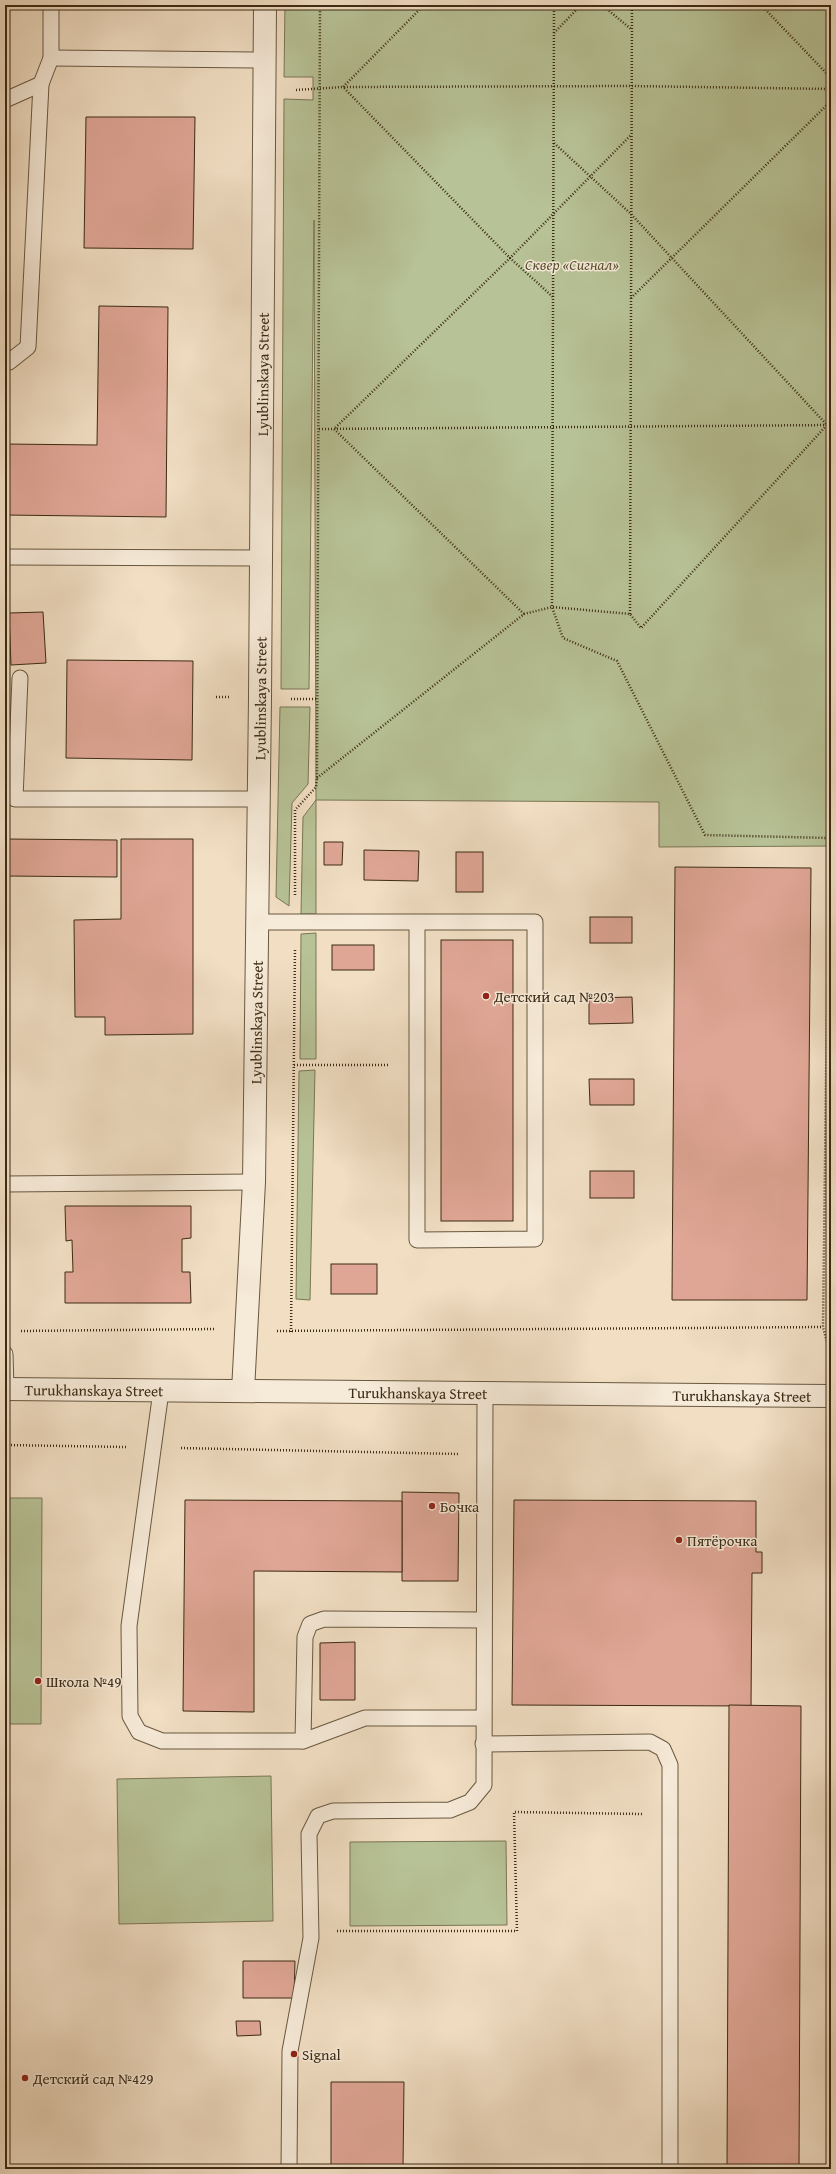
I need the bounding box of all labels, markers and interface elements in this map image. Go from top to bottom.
park label: Сквер «Сигнал» [525,254,619,275]
street label: Lyublinskaya Street [251,312,273,436]
street label: Lyublinskaya Street [249,636,271,760]
street label: Lyublinskaya Street [245,960,267,1084]
place label: Детский сад №203 [493,986,615,1007]
marker: Детский сад №203 [481,991,491,1001]
street label: Turukhanskaya Street [25,1379,164,1401]
street label: Turukhanskaya Street [349,1381,488,1404]
street label: Turukhanskaya Street [672,1384,812,1406]
place label: Бочка [440,1496,480,1517]
marker: Бочка [427,1501,437,1511]
place label: Пятёрочка [687,1530,758,1551]
marker: Пятёрочка [674,1535,684,1545]
place label: Школа №49 [46,1671,121,1692]
marker: Школа №49 [33,1676,43,1686]
place label: Signal [302,2044,341,2065]
marker: Signal [289,2049,299,2059]
place label: Детский сад №429 [32,2068,154,2089]
marker: Детский сад №429 [20,2073,30,2083]

